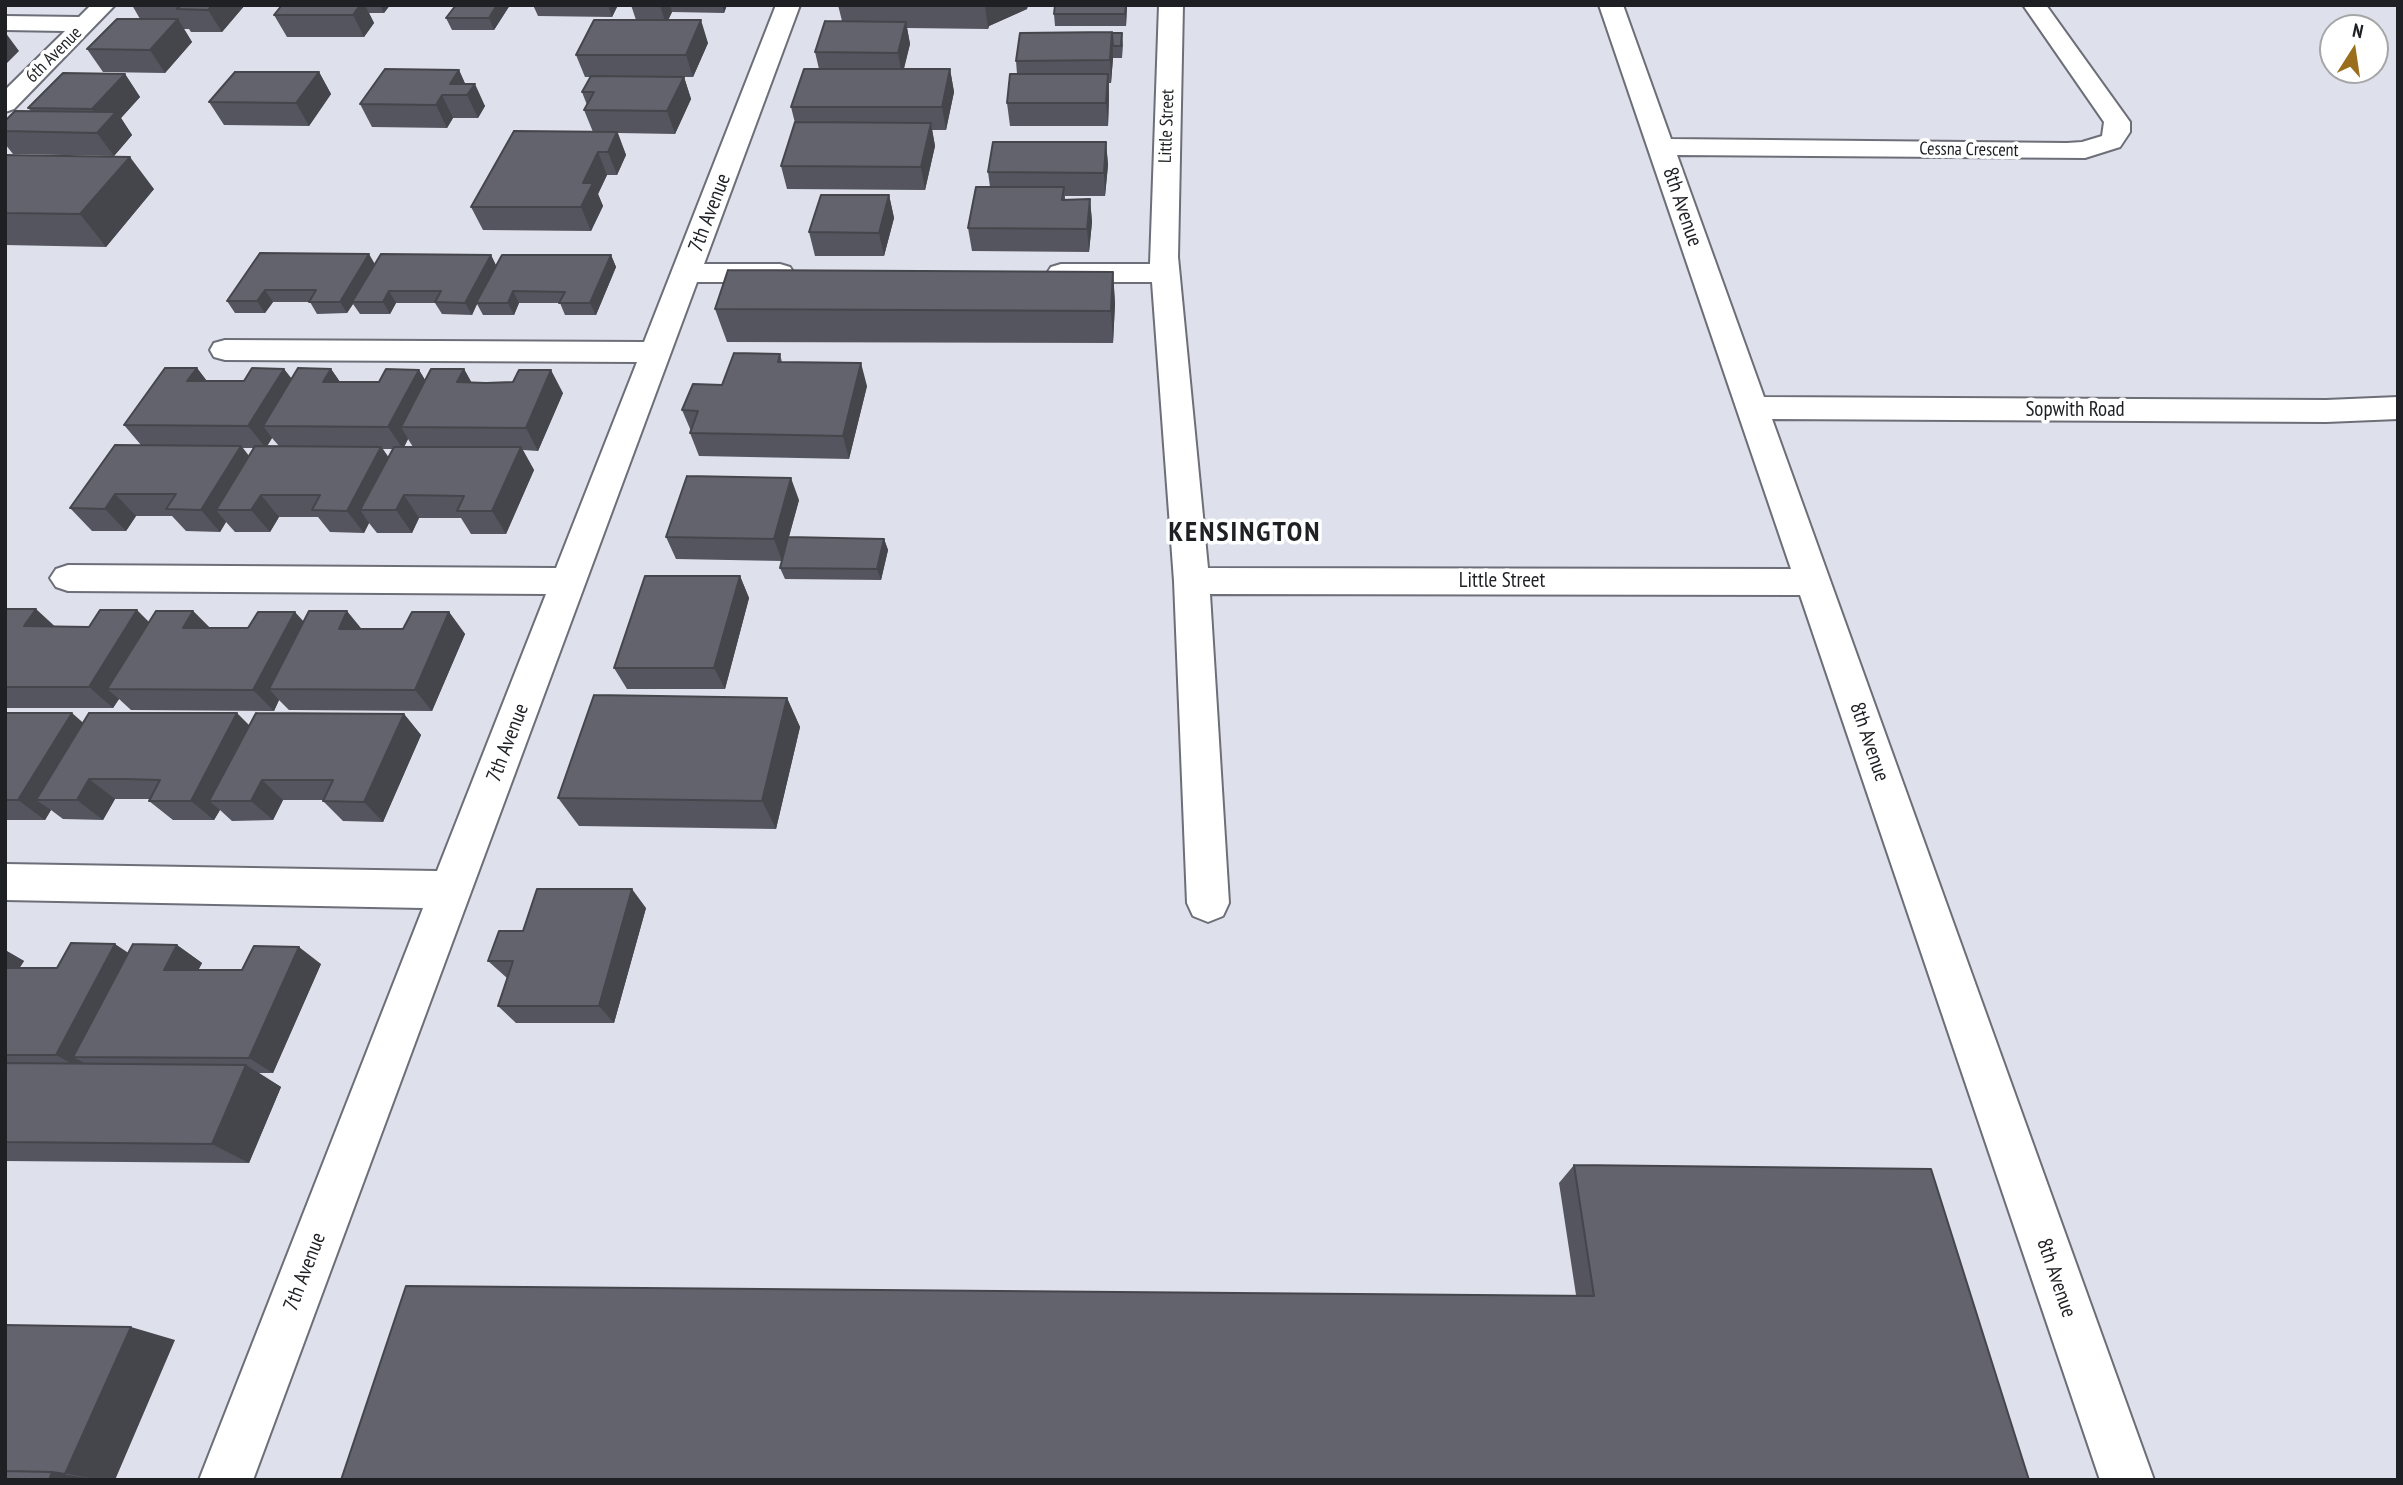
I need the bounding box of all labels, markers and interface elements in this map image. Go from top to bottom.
north arrow [2319,14,2389,84]
text: N [2350,18,2365,43]
street label: 6th Avenue [22,23,86,87]
street label: Little Street [1155,89,1179,163]
street label: Cessna Crescent [1919,138,2019,162]
street label: 8th Avenue [1657,164,1707,250]
street label: 7th Avenue [684,170,736,256]
street label: Sopwith Road [2025,397,2125,423]
district label: KENSINGTON [1170,516,1320,550]
street label: Little Street [1459,568,1545,594]
street label: 8th Avenue [1844,699,1894,785]
street label: 7th Avenue [482,700,534,786]
street label: 7th Avenue [279,1229,331,1315]
street label: 8th Avenue [2031,1235,2081,1321]

